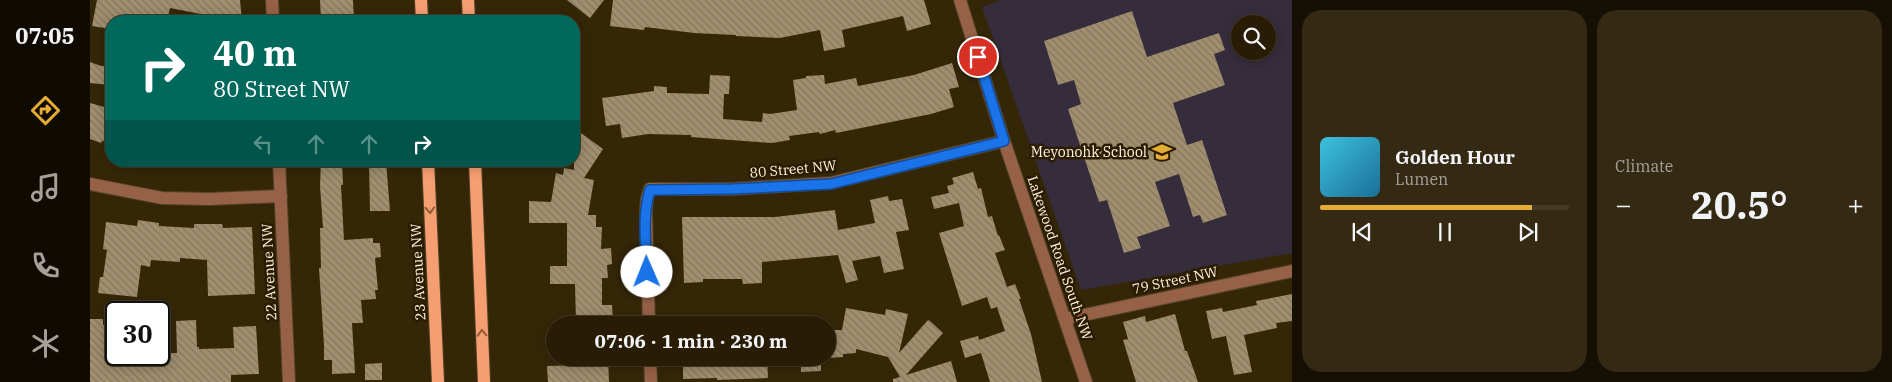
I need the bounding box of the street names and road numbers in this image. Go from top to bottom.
street label: 80 Street NW [749,156,838,182]
street label: Lakewood Road South NW [1023,173,1097,343]
street label: 22 Avenue NW [257,223,281,321]
street label: 23 Avenue NW [406,223,430,321]
street label: 79 Street NW [1131,262,1220,298]

